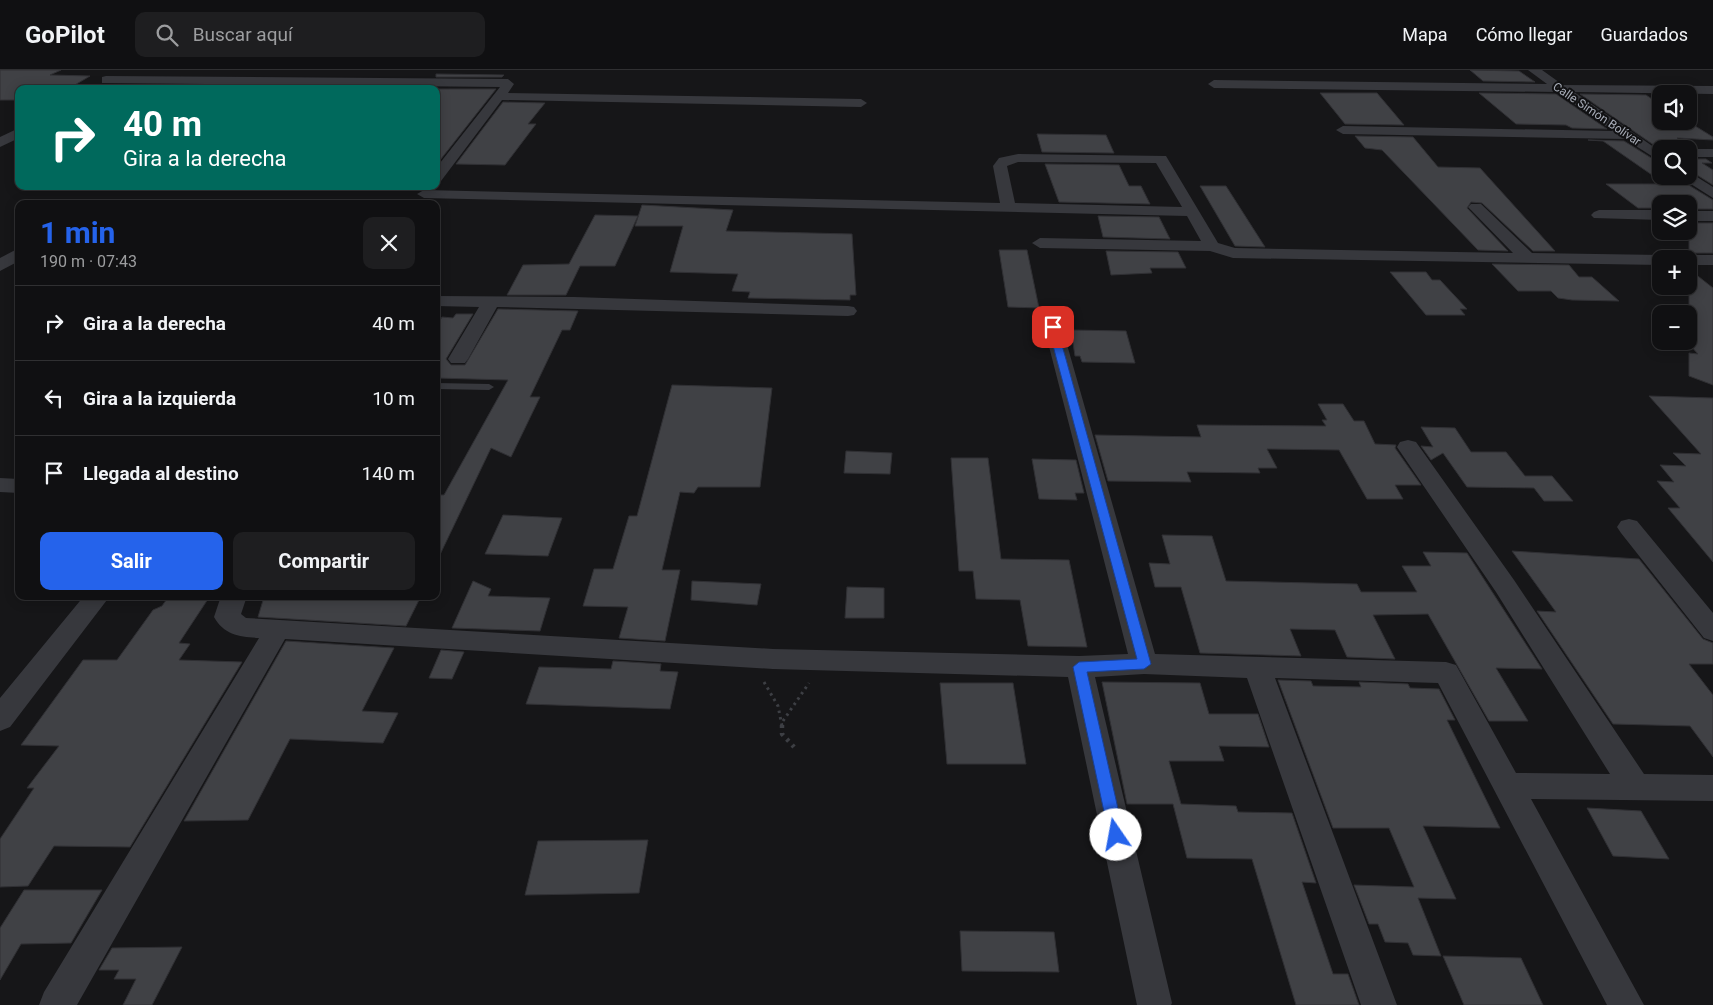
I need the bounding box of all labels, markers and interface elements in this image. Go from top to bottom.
search box [135,12,485,57]
text: GoPilot [25,21,105,49]
icon: search [153,21,181,49]
text: Buscar aquí [193,23,293,46]
text: Mapa [1402,24,1448,45]
text: Cómo llegar [1476,24,1572,45]
text: Guardados [1600,24,1688,45]
street label: Calle Simón Bolívar [1550,79,1644,149]
map controls [1652,85,1697,350]
button: sound [1652,85,1697,130]
text: 40 m [123,104,202,145]
icon: right [40,105,105,170]
button: search [1652,140,1697,185]
text: Gira a la derecha [123,146,287,171]
button: layers [1652,195,1697,240]
text: 1 min [40,215,115,250]
button: close [363,217,415,269]
button: + [1652,250,1697,295]
text: 190 m · 07:43 [40,252,137,271]
button: − [1652,305,1697,350]
pin [1032,306,1074,348]
icon: right [40,309,68,337]
text: Gira a la derecha [83,312,226,335]
text: 40 m [372,312,415,335]
icon: arrive [1039,313,1067,341]
icon: left [40,384,68,412]
text: Gira a la izquierda [83,387,236,410]
text: 10 m [372,387,415,410]
icon: arrive [40,459,68,487]
text: Llegada al destino [83,462,239,485]
text: 140 m [362,462,415,485]
button: Salir [40,532,223,590]
button: Compartir [233,532,415,590]
position arrow [1089,808,1141,860]

